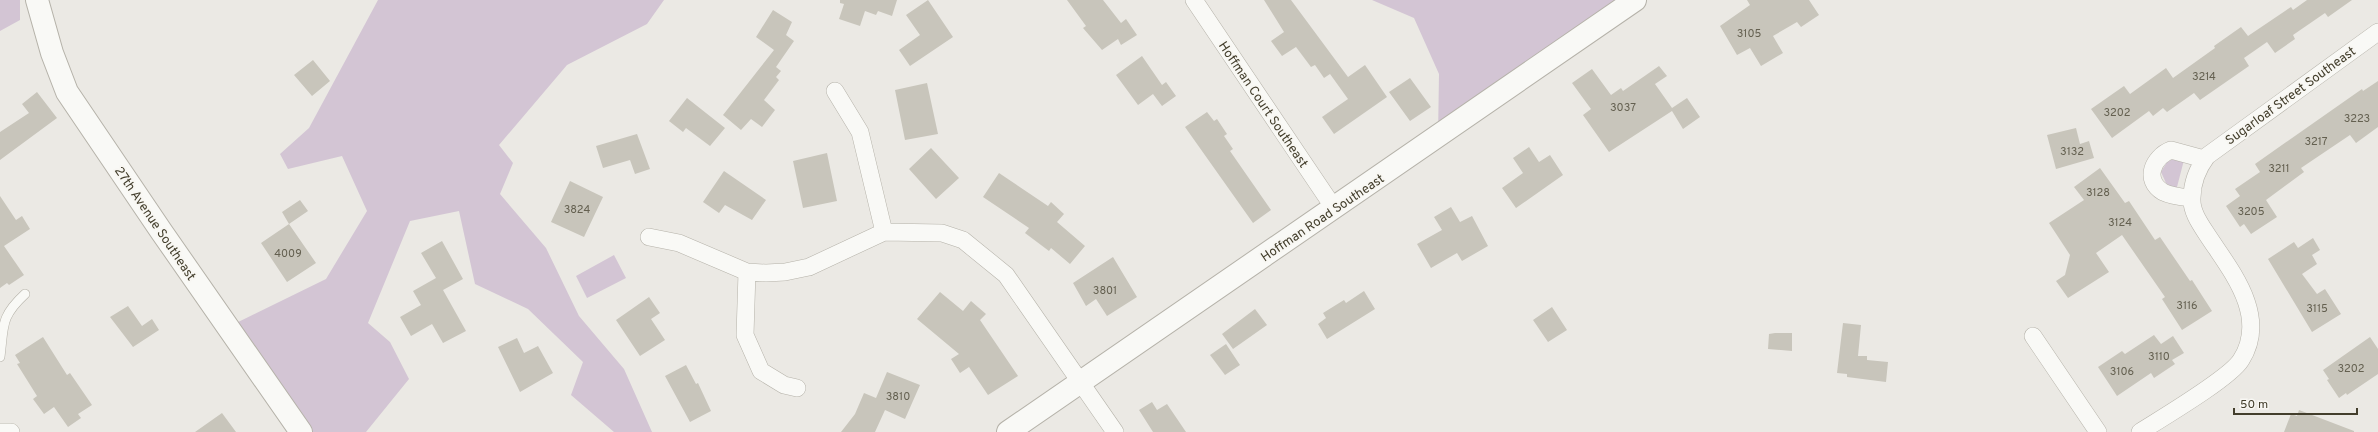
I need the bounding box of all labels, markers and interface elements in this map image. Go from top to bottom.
house number: 3105 [1737,27,1761,41]
street label: Hoffman Court Southeast [1214,39,1311,171]
street label: Sugarloaf Street Southeast [2223,44,2360,149]
house number: 3214 [2192,70,2216,84]
house number: 3037 [1610,101,1636,115]
house number: 3202 [2104,106,2130,120]
house number: 3223 [2344,112,2370,126]
house number: 3217 [2305,135,2328,149]
house number: 3132 [2060,145,2084,159]
house number: 3211 [2268,162,2290,176]
street label: 27th Avenue Southeast [110,164,199,284]
street label: Hoffman Road Southeast [1258,171,1388,266]
house number: 3128 [2086,186,2110,200]
house number: 3824 [564,203,590,217]
house number: 3205 [2237,205,2265,219]
house number: 3124 [2108,216,2132,230]
house number: 4009 [274,247,302,261]
house number: 3801 [1093,284,1117,298]
house number: 3116 [2176,299,2198,313]
house number: 3115 [2306,302,2328,316]
house number: 3110 [2148,350,2170,364]
house number: 3202 [2338,362,2364,376]
house number: 3106 [2110,365,2134,379]
house number: 3810 [886,390,910,404]
scale bar [2234,390,2357,416]
text: 50 m [2240,397,2268,413]

